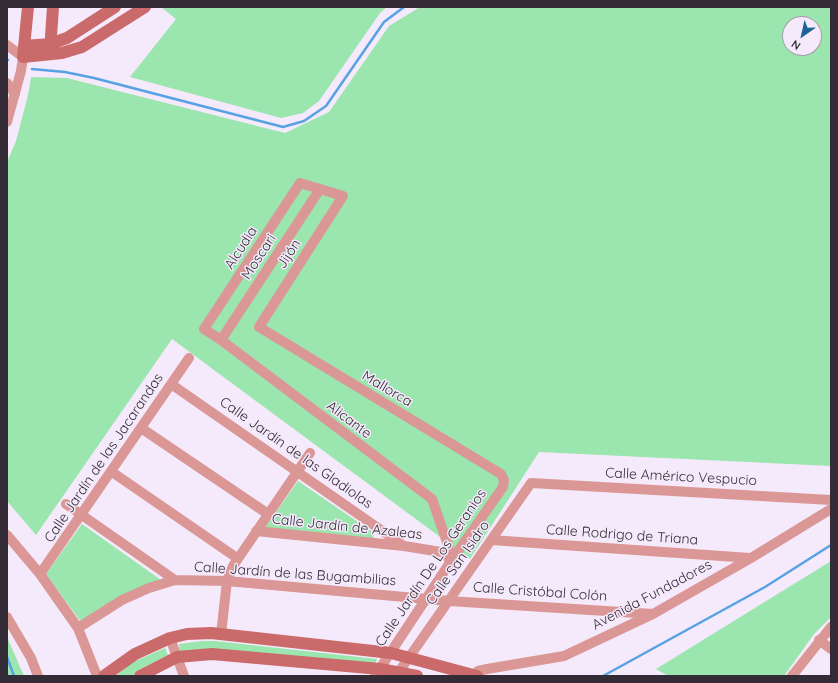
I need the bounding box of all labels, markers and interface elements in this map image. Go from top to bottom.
north arrow [782,16,822,56]
text: N [789,37,803,53]
street label: Alcudia [221,224,261,272]
street label: Moscari [238,231,280,283]
street label: Jijón [273,236,305,272]
street label: Mallorca [359,367,415,411]
street label: Calle Jardín de las Jacarandas [41,370,167,546]
street label: Calle Jardín de las Gladiolas [216,394,376,512]
street label: Alicante [323,398,375,442]
street label: Calle Américo Vespucio [605,465,757,489]
street label: Calle Jardín De Los Geranios [372,486,490,650]
street label: Calle Jardín de Azaleas [271,511,423,543]
street label: Calle San Isidro [423,518,493,608]
street label: Calle Rodrigo de Triana [545,521,699,549]
street label: Avenida Fundadores [589,556,715,634]
street label: Calle Jardín de las Bugambilias [193,559,397,589]
street label: Calle Cristóbal Colón [472,579,608,605]

